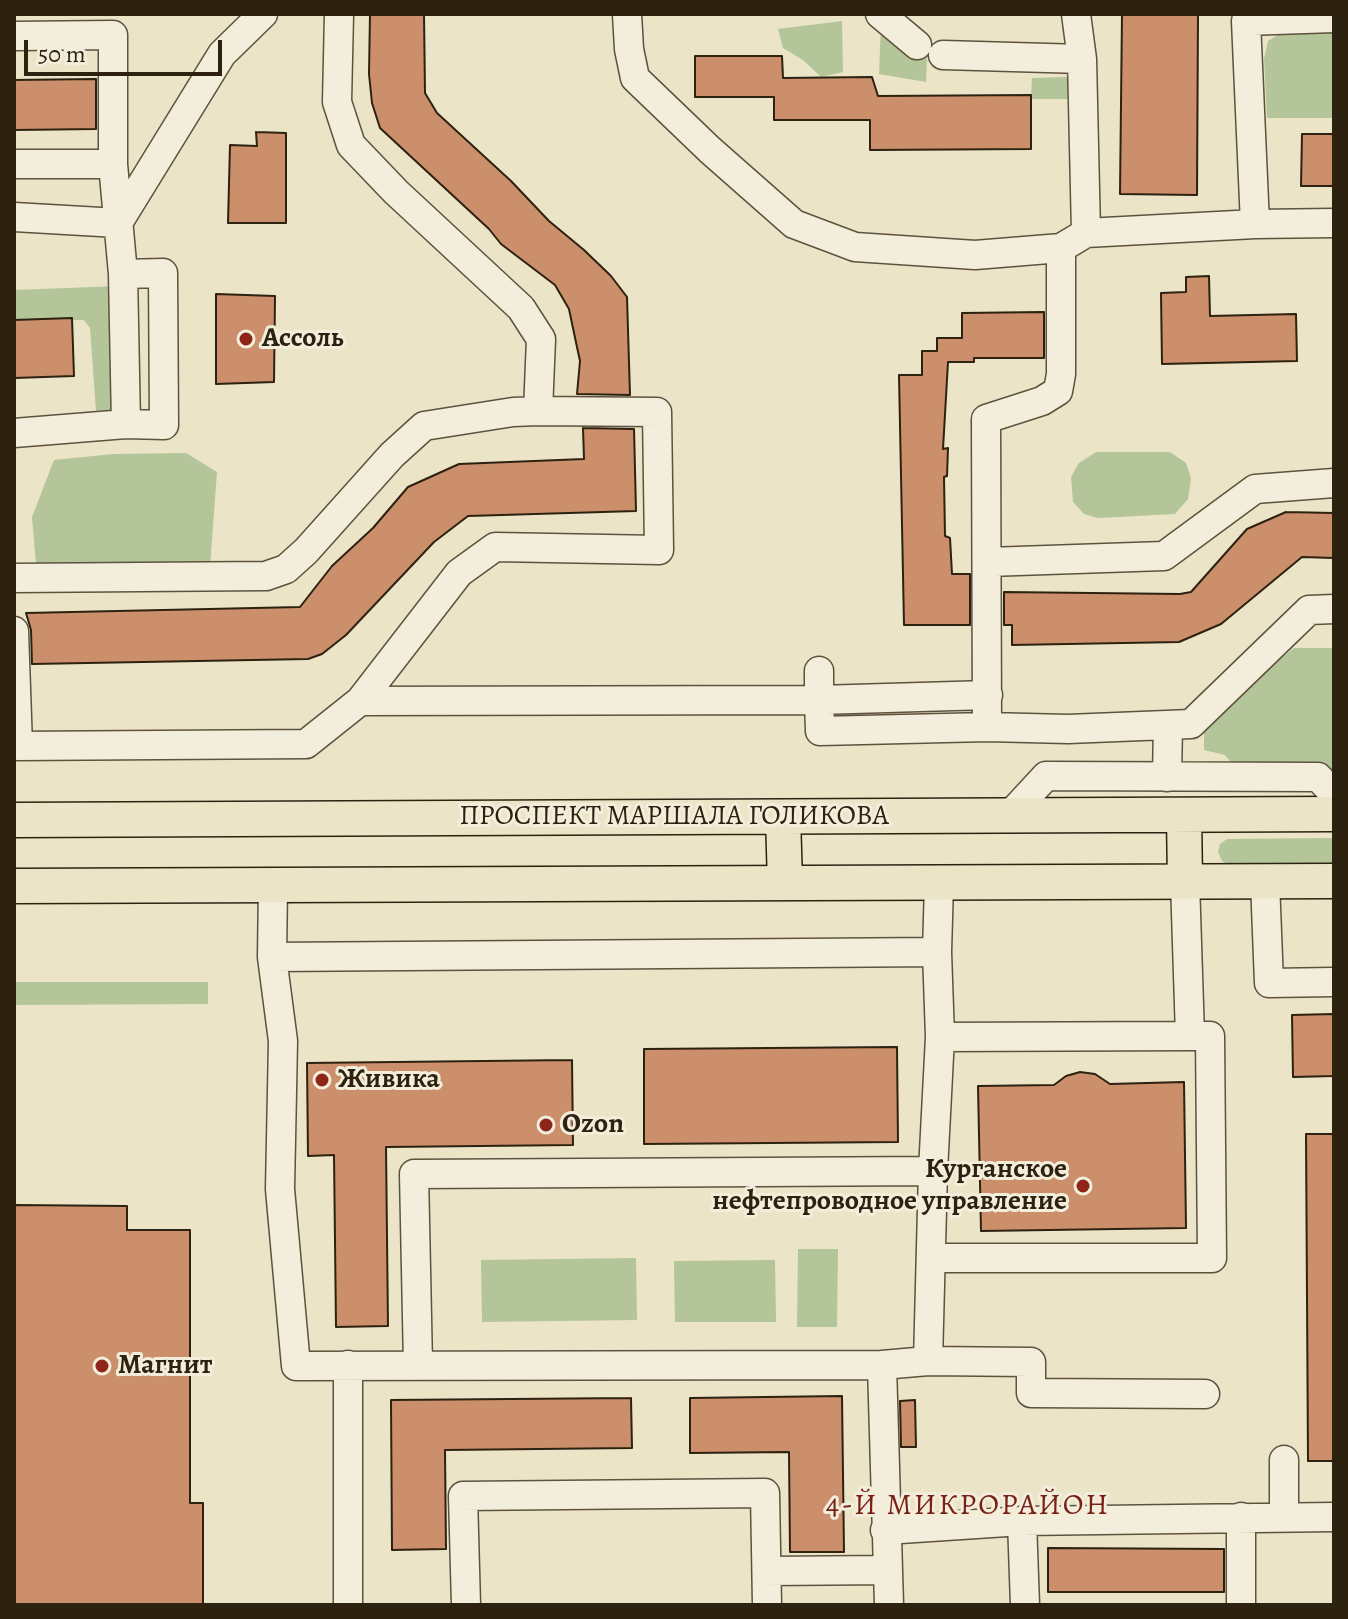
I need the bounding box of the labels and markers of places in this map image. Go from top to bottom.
place label: Ассоль [262,322,344,356]
marker: Ассоль [237,330,255,348]
place label: Живика [338,1063,440,1097]
marker: Живика [313,1071,331,1089]
place label: Ozon [562,1108,624,1142]
marker: Ozon [537,1116,555,1134]
place label: Курганское нефтепроводное управление [712,1153,1067,1219]
marker: Курганское нефтепроводное управление [1074,1177,1092,1195]
place label: Магнит [118,1349,213,1383]
marker: Магнит [93,1357,111,1375]

